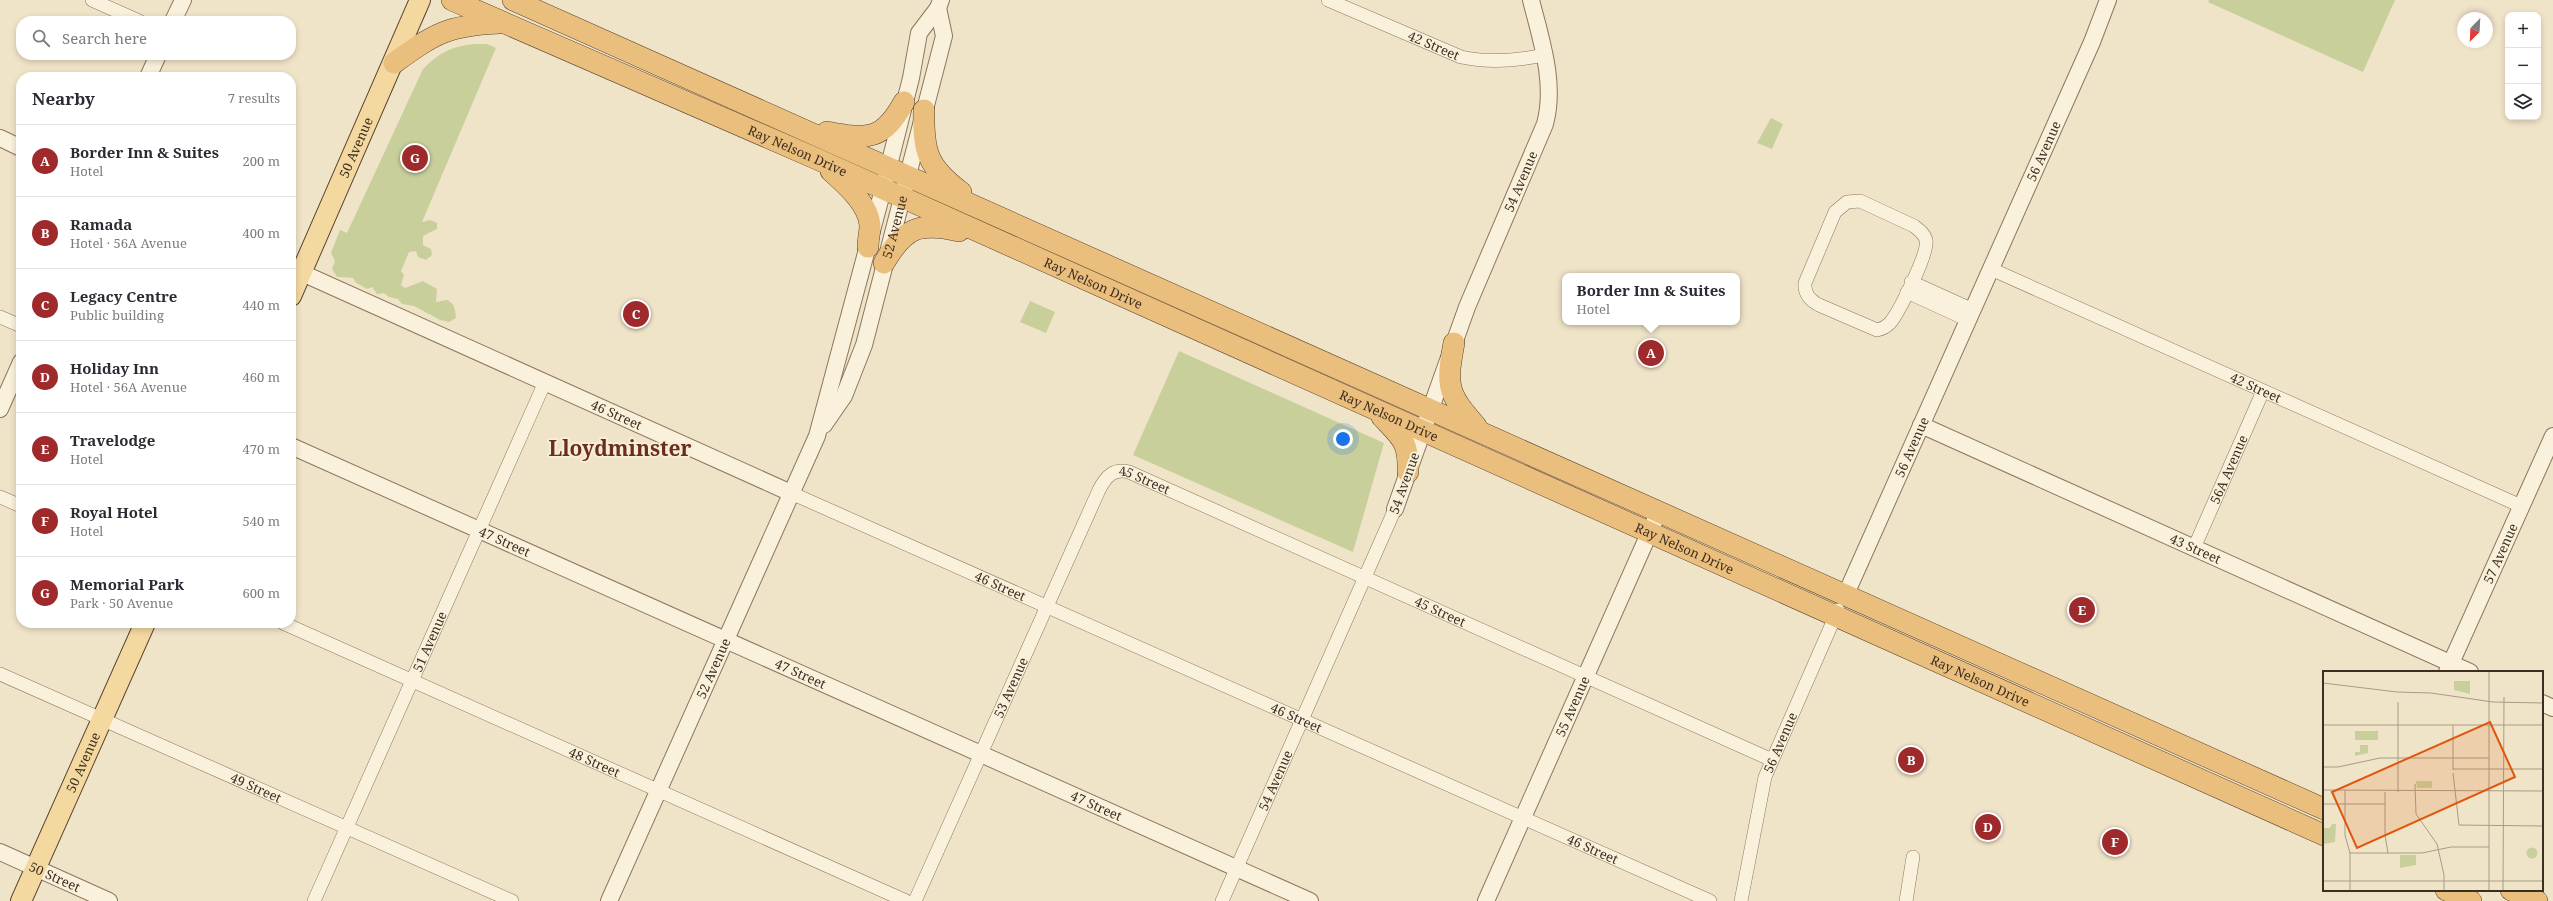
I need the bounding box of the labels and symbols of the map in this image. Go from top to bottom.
north arrow [2457,12,2493,48]
street label: 42 Street [1405,26,1463,64]
street label: 50 Avenue [335,114,377,181]
street label: 56 Avenue [2022,118,2065,184]
street label: Ray Nelson Drive [745,121,850,180]
pin: G [402,143,428,173]
street label: 54 Avenue [1500,148,1541,215]
street label: 52 Avenue [878,193,911,260]
street label: Ray Nelson Drive [1041,253,1146,313]
pin: C [623,299,649,329]
pin: A [1638,338,1664,368]
street label: 42 Street [2227,368,2285,407]
street label: Ray Nelson Drive [1337,386,1441,446]
street label: 46 Street [588,395,645,434]
street label: 56 Avenue [1890,414,1933,480]
your location [1333,429,1353,449]
street label: 56A Avenue [2206,432,2252,507]
district label: Lloydminster [548,434,692,462]
street label: 54 Avenue [1385,450,1423,516]
street label: 45 Street [1119,462,1173,498]
street label: Ray Nelson Drive [1632,518,1737,578]
street label: 57 Avenue [2479,520,2522,587]
street label: 47 Street [476,522,533,561]
street label: 43 Street [2167,529,2224,568]
street label: 46 Street [972,567,1029,605]
street label: 45 Street [1412,592,1469,631]
pin: E [2069,595,2095,625]
street label: 51 Avenue [408,608,451,675]
street label: 52 Avenue [692,635,735,701]
street label: Ray Nelson Drive [1928,651,2033,711]
street label: 47 Street [772,654,829,693]
street label: 53 Avenue [989,654,1032,721]
inset map [2323,671,2543,891]
street label: 55 Avenue [1551,673,1594,739]
street label: 46 Street [1268,698,1325,737]
street label: 56 Avenue [1759,709,1801,776]
street label: 50 Avenue [62,729,104,795]
street label: 48 Street [566,743,623,781]
pin: B [1898,745,1924,775]
street label: 54 Avenue [1254,747,1297,813]
street label: 49 Street [228,768,285,807]
street label: 47 Street [1068,786,1125,825]
pin: D [1975,812,2001,842]
pin: F [2102,827,2128,857]
street label: 46 Street [1564,830,1621,868]
street label: 50 Street [26,857,84,896]

